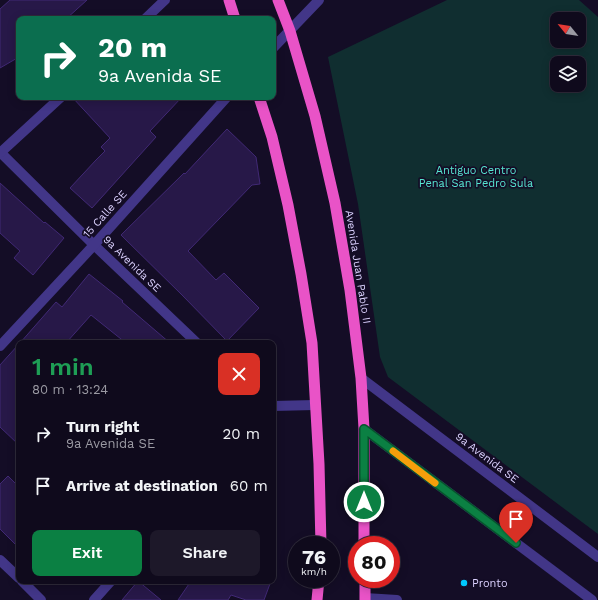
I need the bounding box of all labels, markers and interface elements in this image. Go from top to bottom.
north arrow [550,12,586,48]
map controls [550,12,586,92]
text: 20 m [98,31,167,64]
icon: right [32,32,84,84]
button: layers [550,56,586,92]
text: 9a Avenida SE [98,65,221,86]
park label: Antiguo Centro Penal San Pedro Sula [419,164,533,190]
street label: 15 Calle SE [80,188,130,240]
street label: Avenida Juan Pablo II [343,209,373,325]
street label: 9a Avenida SE [100,233,164,295]
text: 1 min [32,353,94,381]
button: close [218,353,260,395]
text: 80 m · 13:24 [32,382,108,397]
text: Turn right [66,418,139,436]
icon: right [32,423,54,445]
text: 20 m [223,425,260,443]
street label: 9a Avenida SE [453,430,521,486]
text: 9a Avenida SE [66,436,155,451]
icon: arrive [32,475,54,497]
text: Arrive at destination [66,477,218,495]
text: 60 m [230,477,268,495]
position arrow [343,481,385,523]
pin [499,502,533,543]
icon: arrive [505,508,527,530]
button: Exit [32,530,142,576]
button: Share [150,530,260,576]
speed limit sign: 80 [348,536,400,588]
text: 76 [302,545,326,569]
text: km/h [301,566,327,577]
place label: Pronto [472,577,508,590]
marker: Pronto [459,578,469,588]

